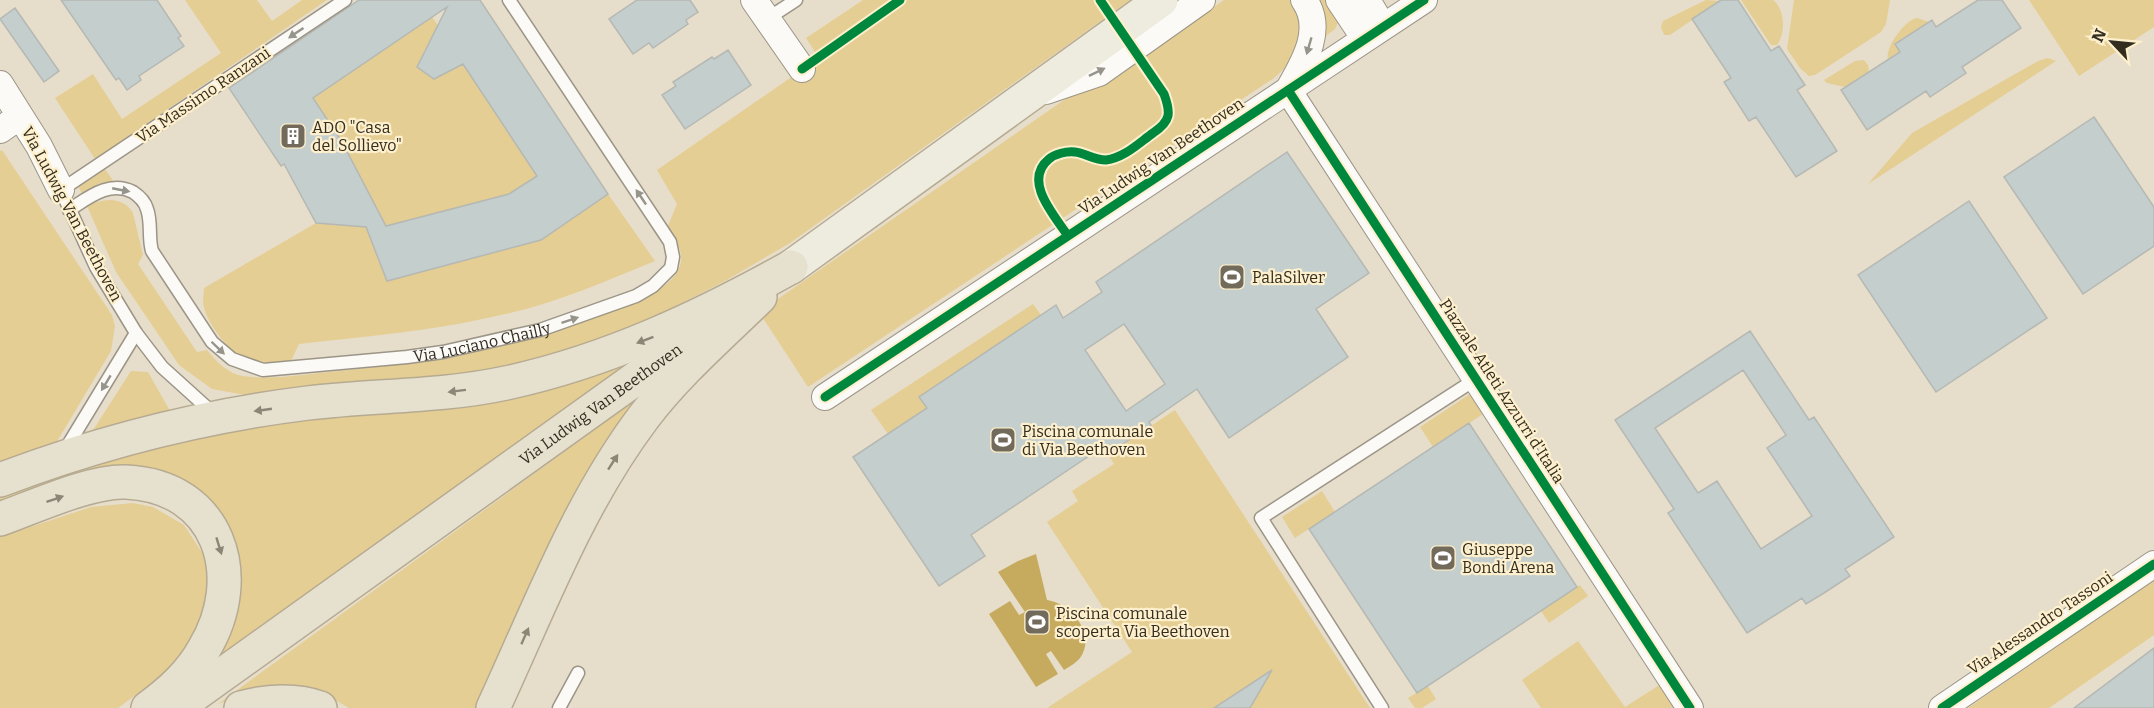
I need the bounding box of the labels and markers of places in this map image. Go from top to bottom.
place label: ADO "Casa del Sollievo" [312,118,402,155]
building icon: ADO "Casa del Sollievo" [278,121,308,151]
sports icon: PalaSilver [1217,262,1247,292]
place label: PalaSilver [1252,268,1325,287]
place label: Piscina comunale di Via Beethoven [1022,422,1153,459]
sports icon: Piscina comunale di Via Beethoven [988,425,1018,455]
place label: Giuseppe Bondi Arena [1462,540,1555,577]
sports icon: Giuseppe Bondi Arena [1428,543,1458,573]
place label: Piscina comunale scoperta Via Beethoven [1056,604,1230,641]
sports icon: Piscina comunale scoperta Via Beethoven [1022,607,1052,637]

